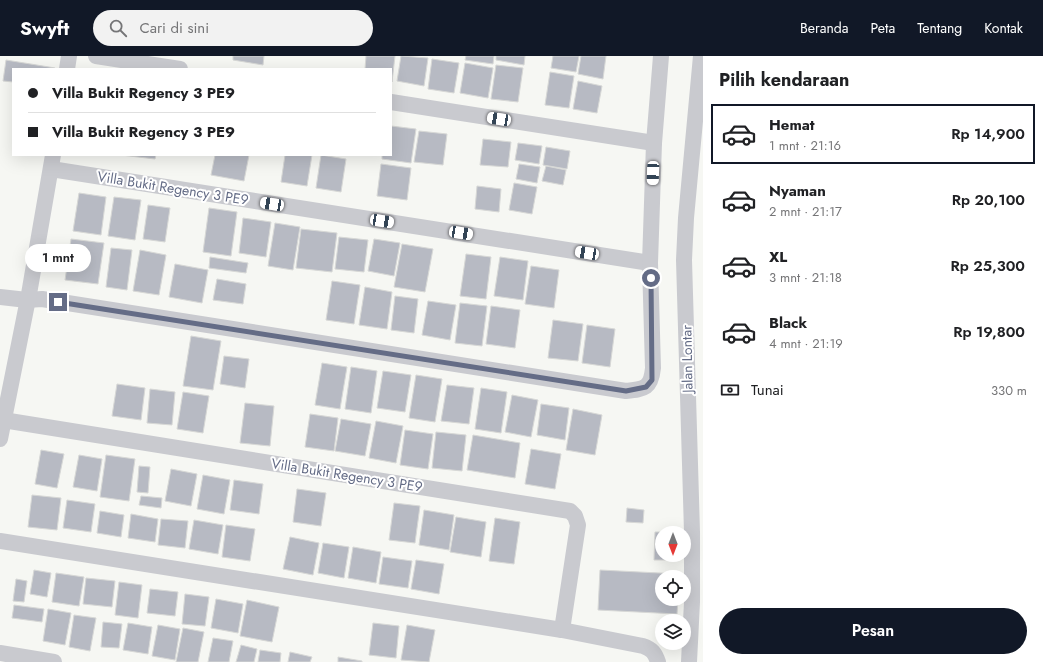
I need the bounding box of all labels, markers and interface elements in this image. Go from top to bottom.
search box [93,10,373,46]
text: Swyft [20,15,69,42]
icon: search [107,17,129,39]
text: Cari di sini [139,17,209,39]
text: Beranda [800,18,849,38]
text: Peta [871,18,895,38]
text: Tentang [917,18,962,38]
text: Kontak [984,18,1023,38]
text: Pilih kendaraan [719,67,849,93]
text: Villa Bukit Regency 3 PE9 [52,82,235,104]
car [486,111,512,127]
text: Hemat [769,114,815,136]
icon: car [721,116,757,152]
text: Villa Bukit Regency 3 PE9 [52,121,235,143]
text: Rp 14,900 [951,123,1025,145]
text: 1 mnt · 21:16 [769,136,841,155]
car [647,161,659,185]
street label: Villa Bukit Regency 3 PE9 [96,166,250,210]
text: Nyaman [769,180,826,202]
icon: car [721,182,757,218]
text: Rp 20,100 [952,189,1025,211]
car [259,196,285,212]
text: 2 mnt · 21:17 [769,202,842,221]
car [369,213,395,229]
car [448,225,474,241]
callout: 1 mnt [25,244,91,272]
car [574,245,600,261]
text: XL [769,246,787,268]
text: 1 mnt [42,248,74,267]
icon: car [721,248,757,284]
text: Rp 25,300 [950,255,1025,277]
text: 3 mnt · 21:18 [769,268,842,287]
route start [642,269,660,287]
route end [49,293,67,311]
text: Black [769,312,807,334]
icon: car [721,314,757,350]
text: Rp 19,800 [953,321,1025,343]
street label: Jalan Lontar [676,325,698,395]
text: 4 mnt · 21:19 [769,334,843,353]
icon: cash [719,379,741,401]
text: Tunai [751,379,784,401]
text: 330 m [991,381,1027,400]
street label: Villa Bukit Regency 3 PE9 [270,453,424,497]
north arrow [655,526,691,562]
map controls [655,526,691,650]
button: locate [655,570,691,606]
button: Pesan [719,608,1027,654]
button: layers [655,614,691,650]

